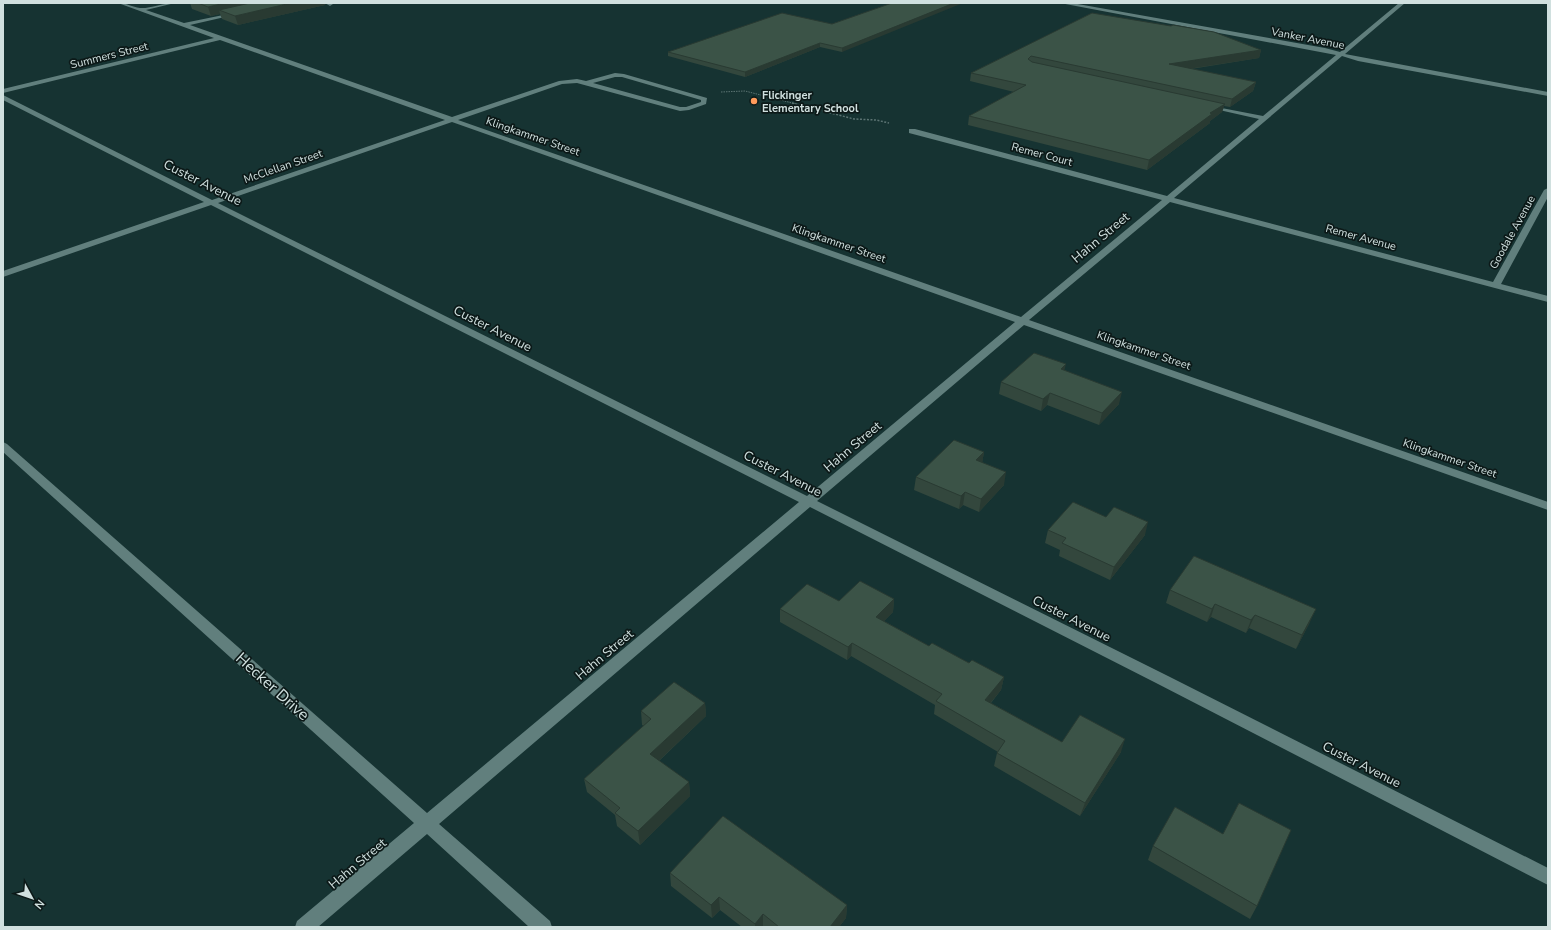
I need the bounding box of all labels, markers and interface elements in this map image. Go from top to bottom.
street label: Vanker Avenue [1269,24,1346,53]
street label: Summers Street [69,39,150,72]
place label: Flickinger Elementary School [762,88,859,116]
marker: Flickinger Elementary School [749,96,759,106]
street label: Klingkammer Street [484,113,582,160]
street label: Remer Court [1010,139,1074,170]
street label: McClellan Street [242,146,325,187]
street label: Custer Avenue [160,155,245,210]
street label: Goodale Avenue [1486,193,1539,272]
street label: Hahn Street [1068,208,1134,267]
street label: Klingkammer Street [790,220,888,267]
street label: Remer Avenue [1324,221,1398,254]
street label: Custer Avenue [450,301,535,356]
street label: Klingkammer Street [1095,327,1193,374]
street label: Hahn Street [820,417,886,476]
street label: Klingkammer Street [1401,435,1499,482]
street label: Custer Avenue [740,446,825,501]
street label: Custer Avenue [1029,591,1114,646]
street label: Hahn Street [572,625,638,684]
street label: Hecker Drive [231,648,314,726]
street label: Custer Avenue [1319,737,1404,792]
street label: Hahn Street [325,834,391,893]
north arrow [12,878,52,918]
text: N [31,896,48,912]

